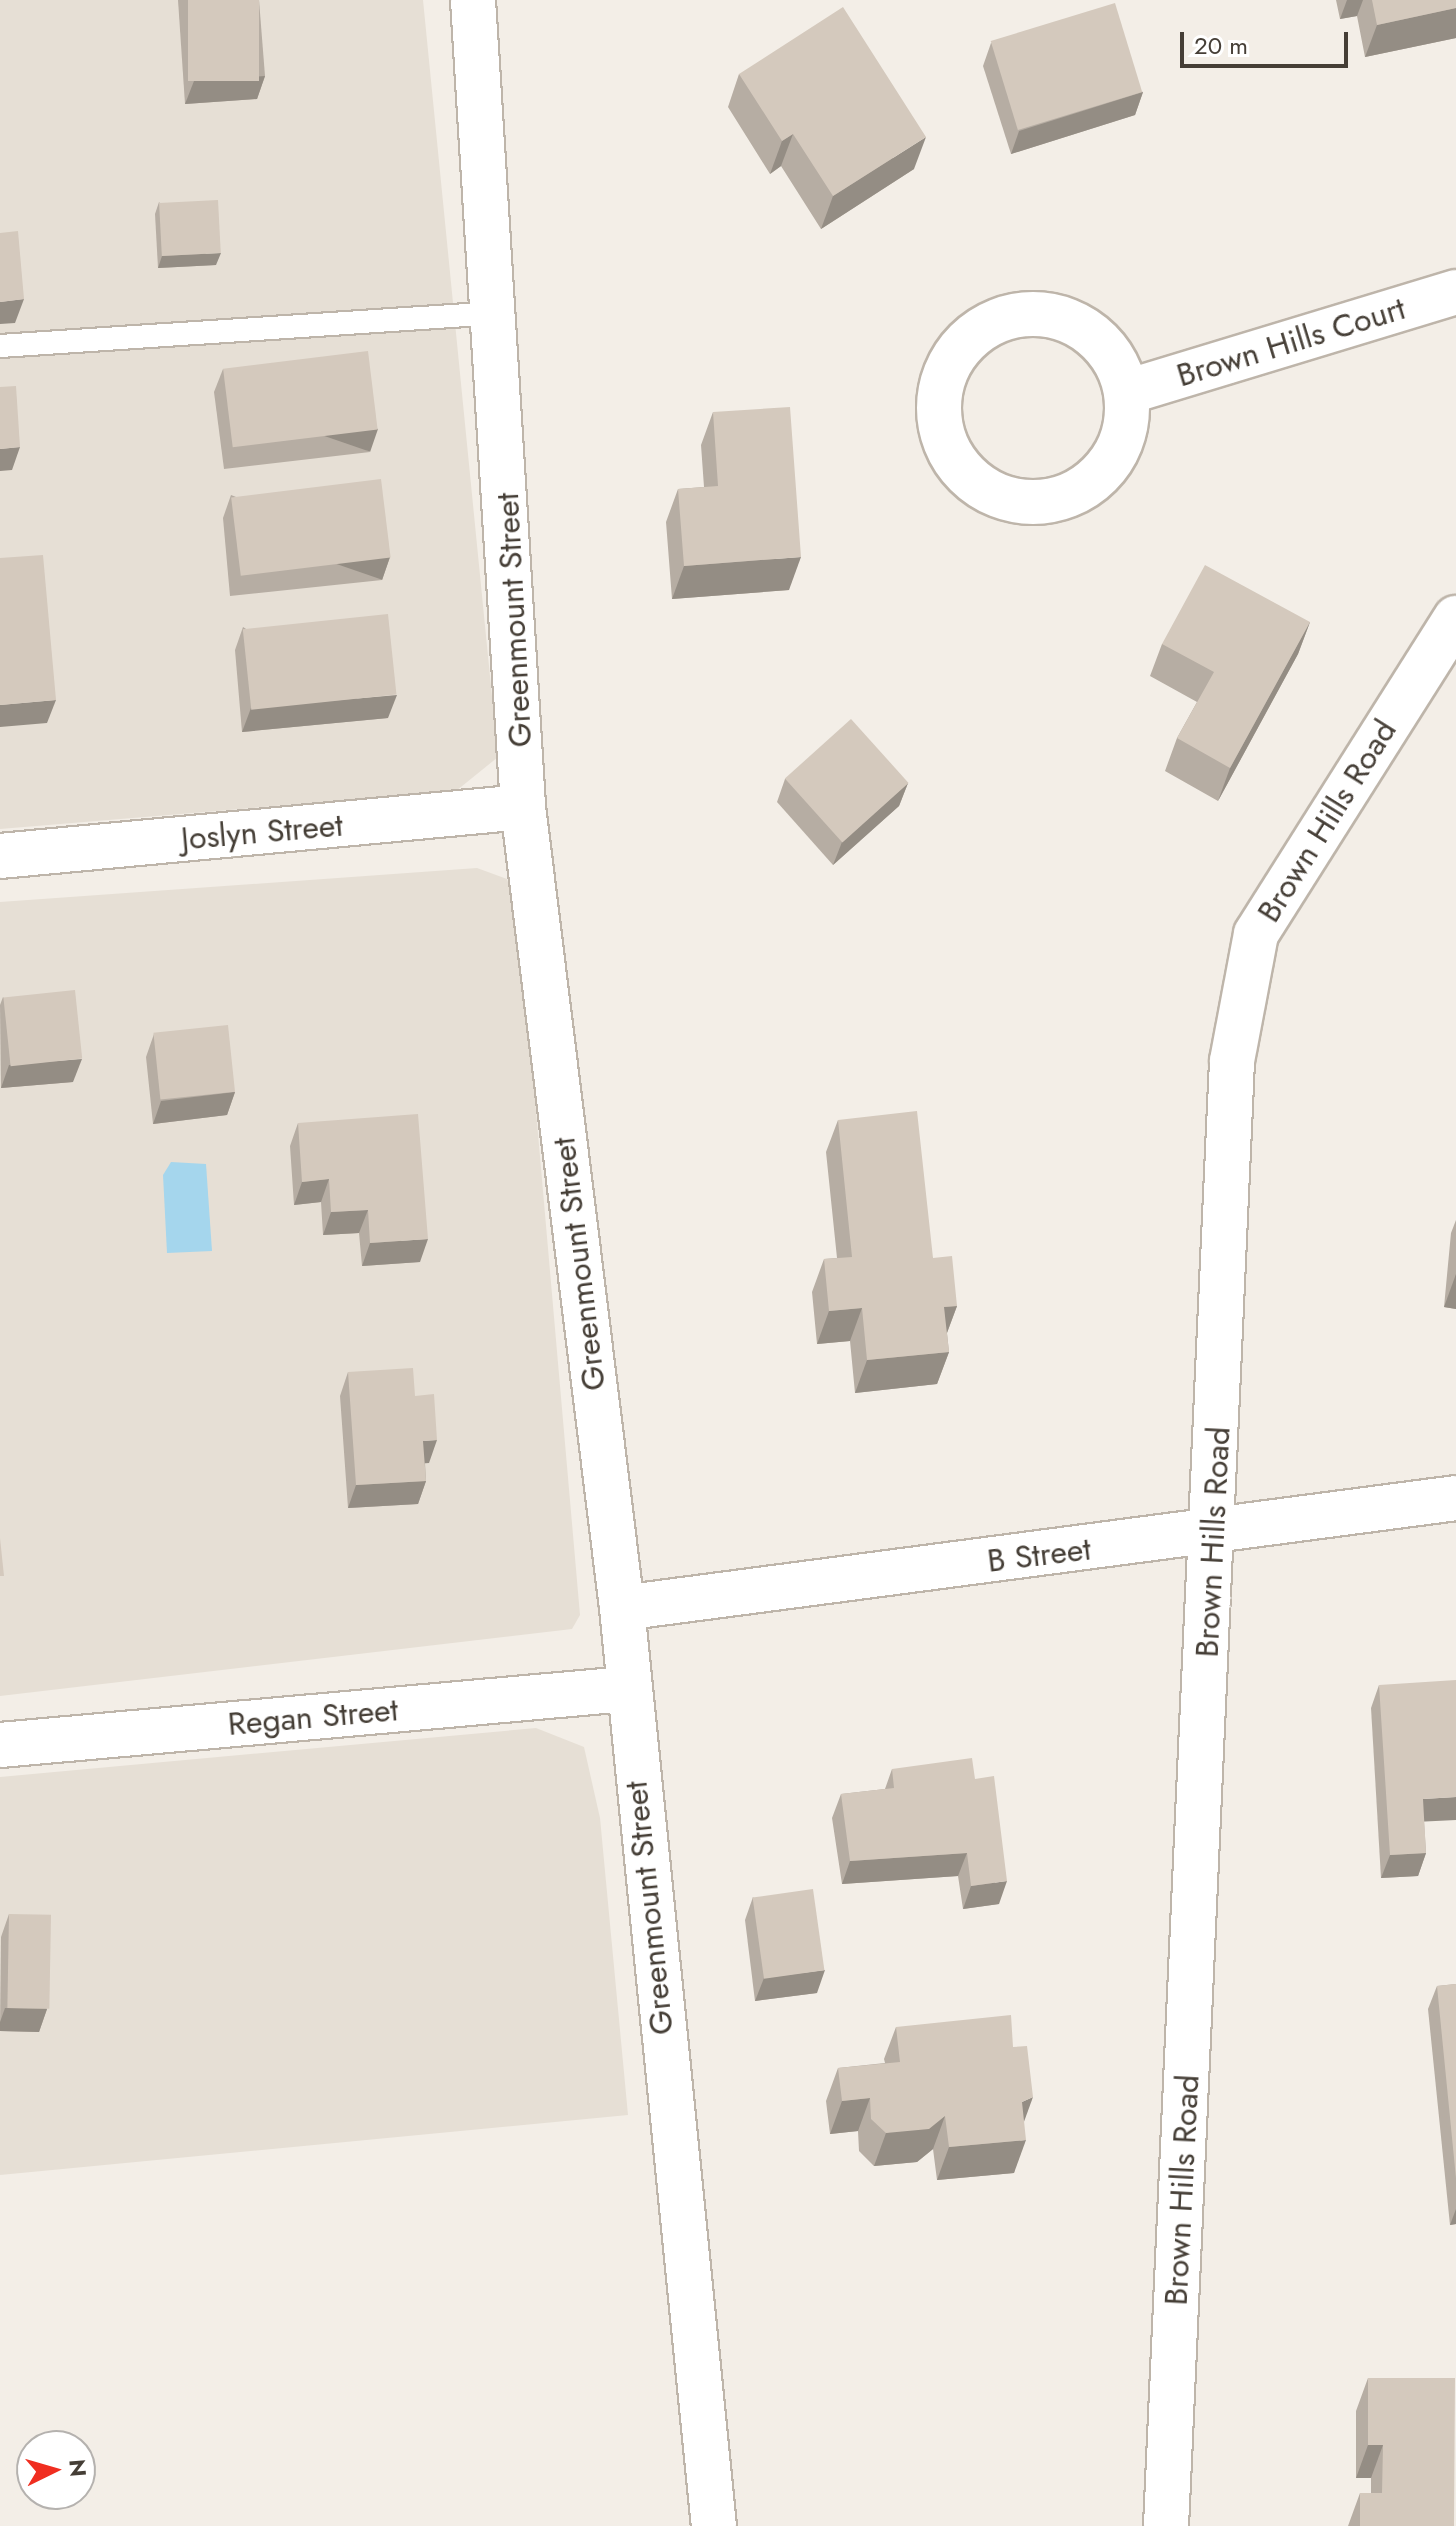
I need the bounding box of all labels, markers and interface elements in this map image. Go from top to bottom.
scale bar [1184,16,1352,66]
text: 20 m [1194,28,1248,63]
street label: Brown Hills Court [1172,289,1410,395]
street label: Greenmount Street [488,492,540,748]
street label: Brown Hills Road [1250,713,1404,929]
street label: Joslyn Street [180,806,344,858]
street label: Greenmount Street [544,1135,614,1393]
street label: Brown Hills Road [1188,1426,1238,1658]
street label: B Street [985,1530,1093,1580]
street label: Regan Street [226,1690,400,1744]
street label: Greenmount Street [617,1779,681,2037]
street label: Brown Hills Road [1157,2074,1207,2306]
north arrow [16,2430,96,2510]
text: N [61,2458,95,2478]

